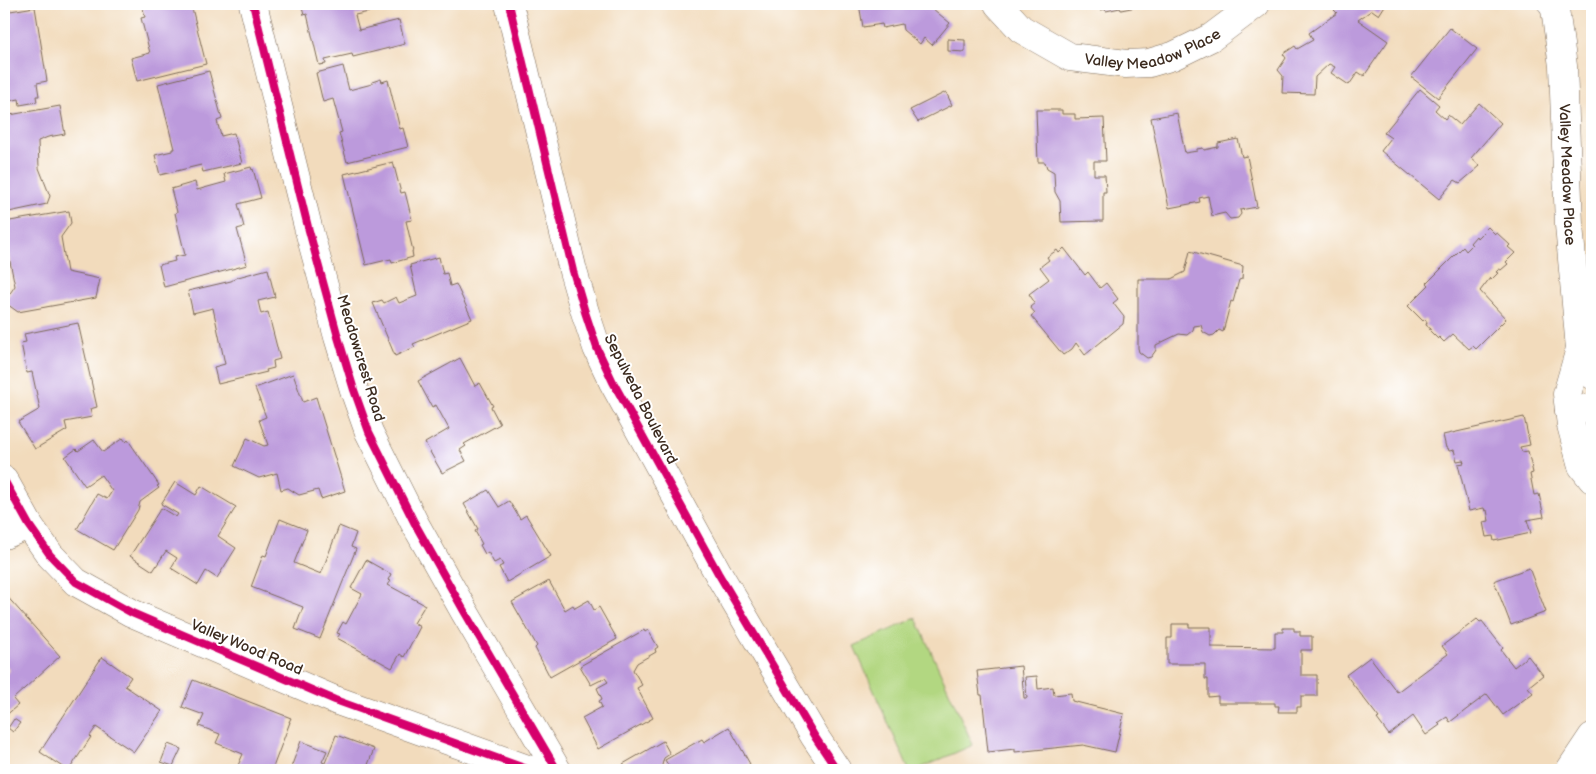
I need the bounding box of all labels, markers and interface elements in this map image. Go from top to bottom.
street label: Valley Meadow Place [1084,25,1225,74]
street label: Valley Meadow Place [1554,104,1580,246]
street label: Meadowcrest Road [332,292,389,424]
street label: Sepulveda Boulevard [599,331,682,468]
street label: Valley Wood Road [188,615,306,680]

